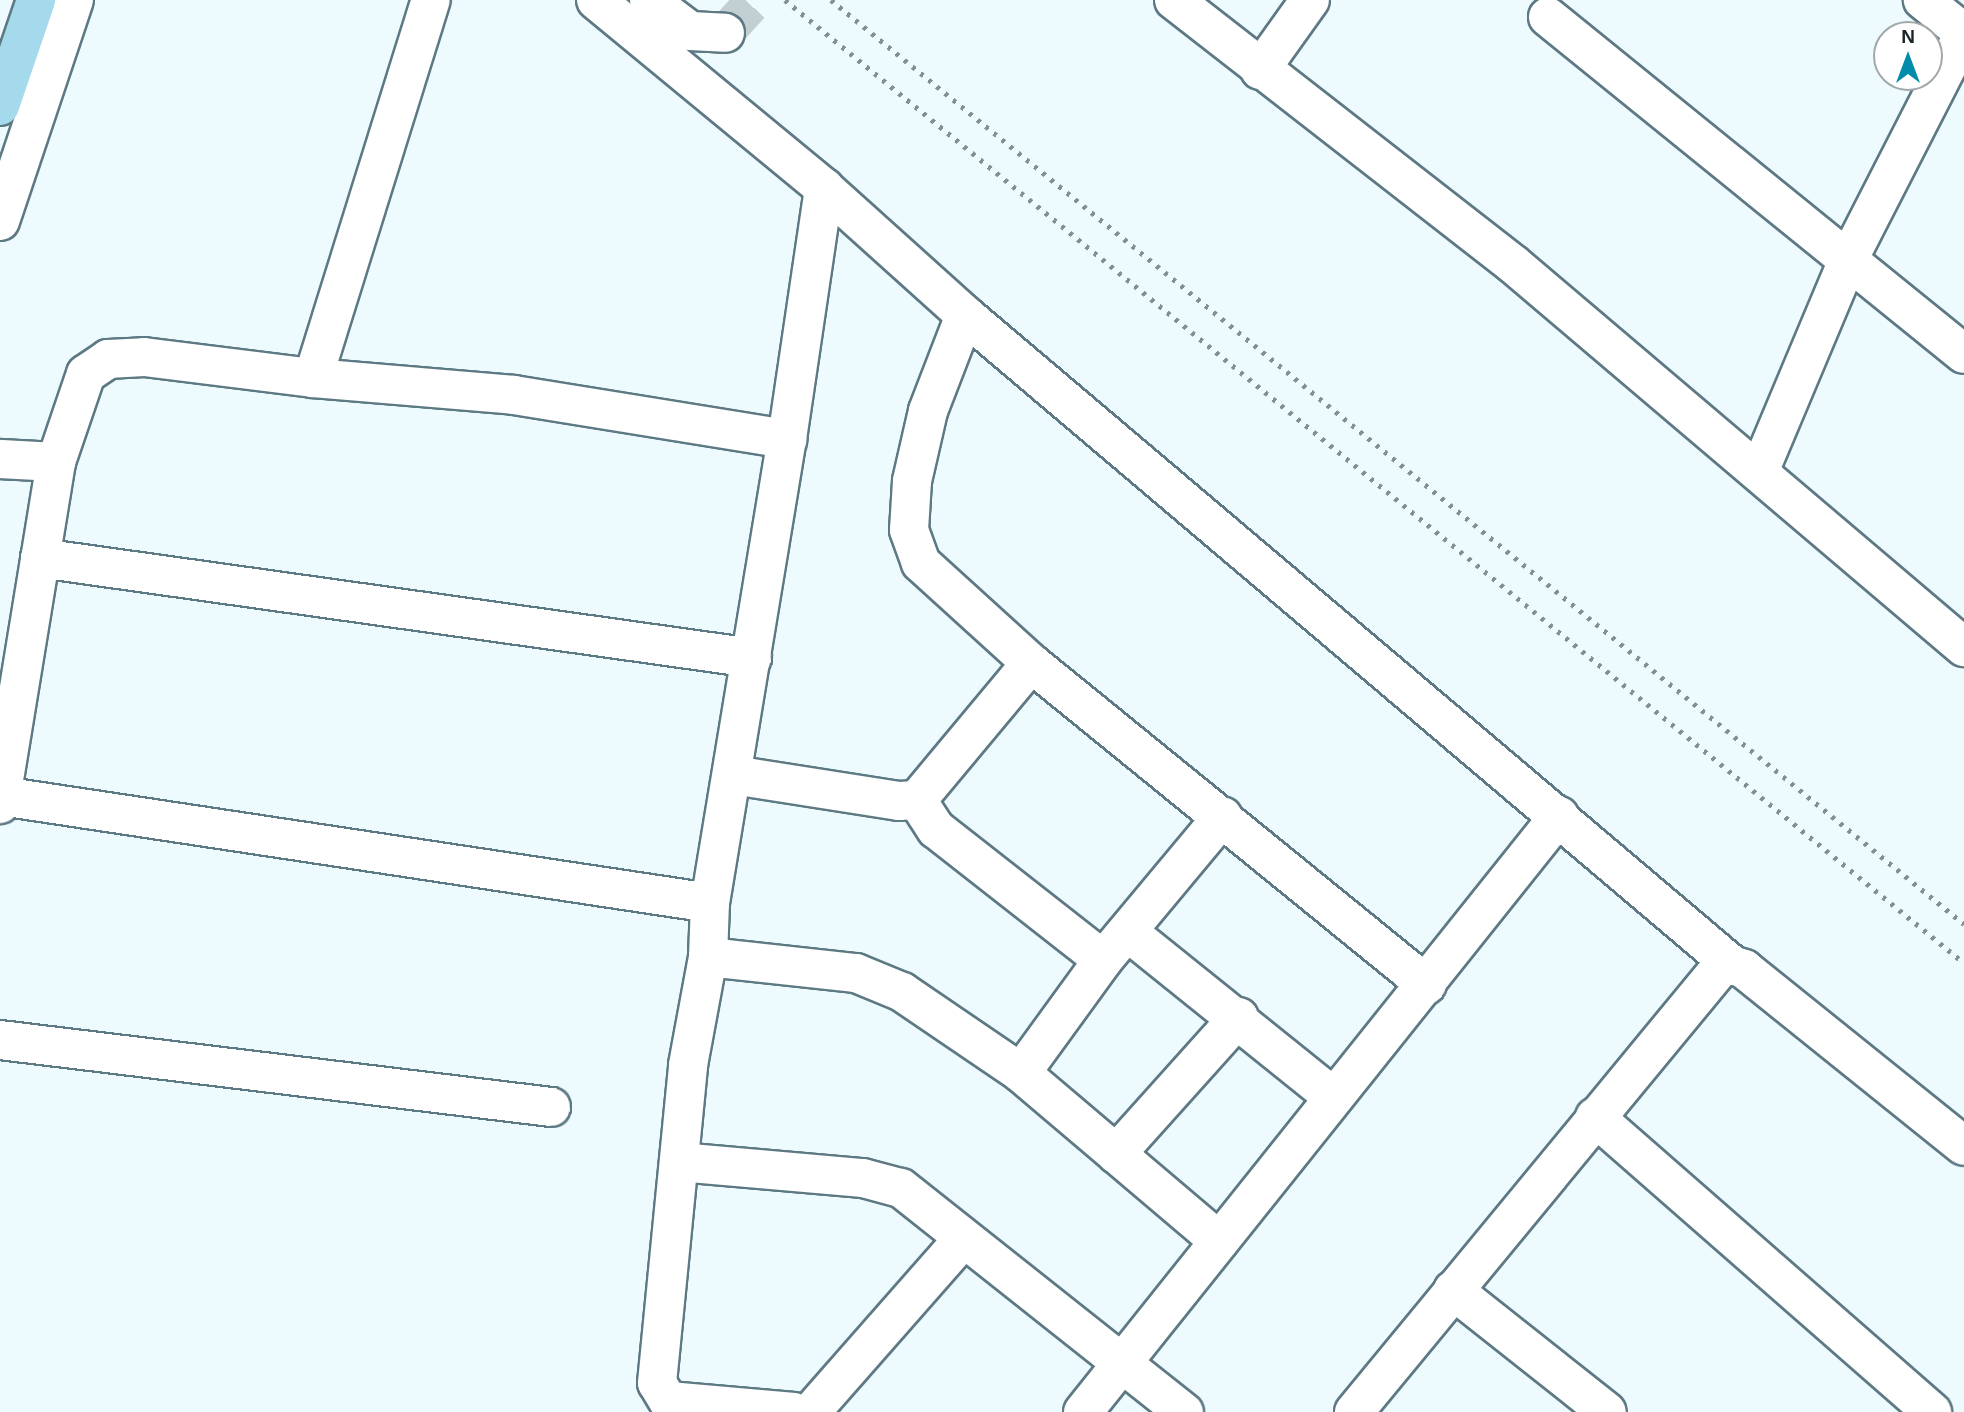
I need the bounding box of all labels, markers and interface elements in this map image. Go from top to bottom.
north arrow [1873,21,1943,91]
text: N [1901,26,1915,47]

